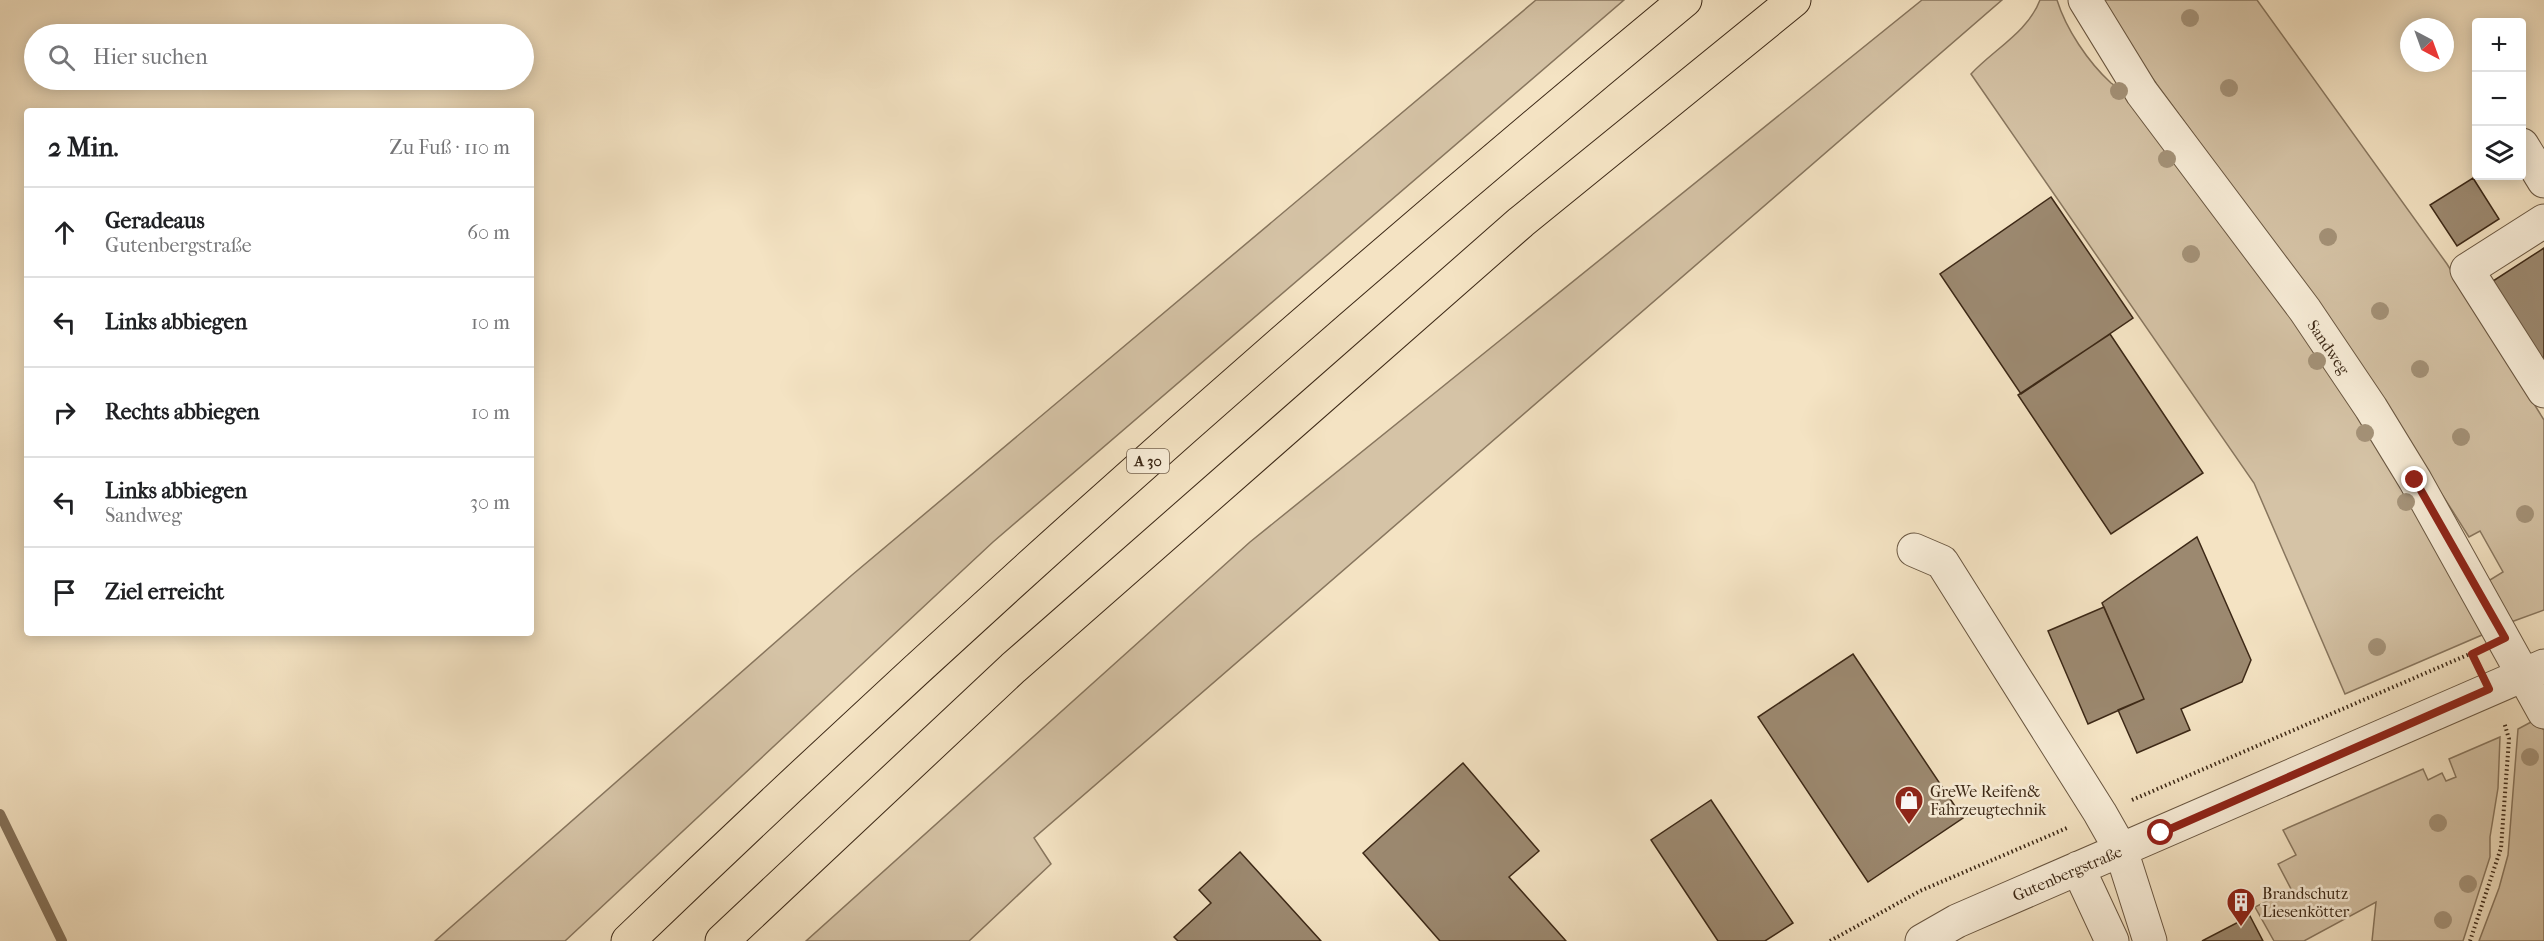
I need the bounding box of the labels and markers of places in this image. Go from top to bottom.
place label: GreWe Reifen& Fahrzeugtechnik [1930,782,2047,819]
shop icon: GreWe Reifen& Fahrzeugtechnik [1893,784,1925,826]
place label: Brandschutz Liesenkötter [2262,884,2350,921]
building icon: Brandschutz Liesenkötter [2225,886,2257,928]

